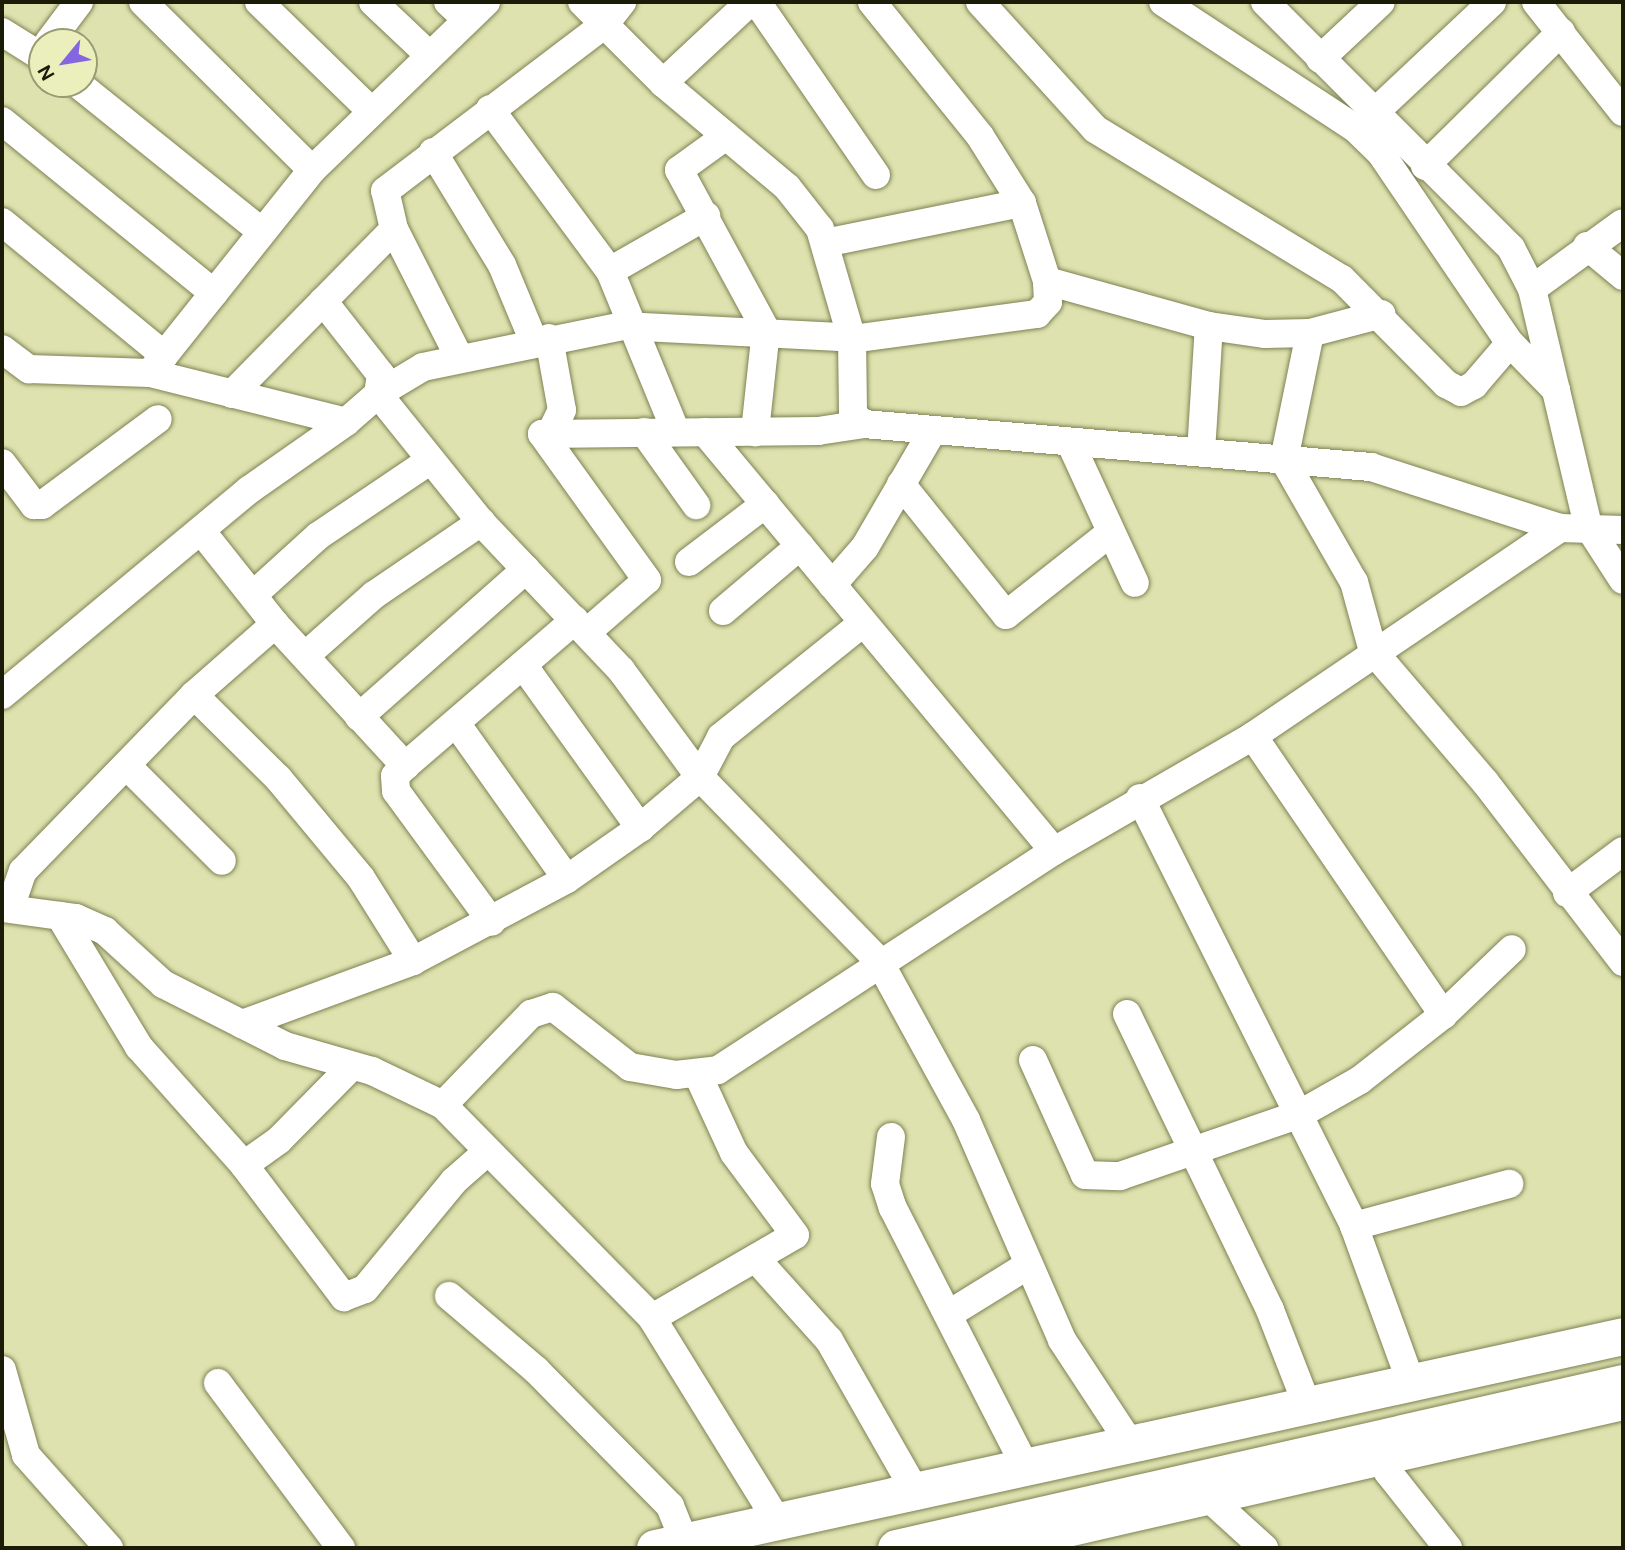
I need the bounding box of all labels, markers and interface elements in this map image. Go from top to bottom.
north arrow [28,28,98,98]
text: N [32,61,60,85]

